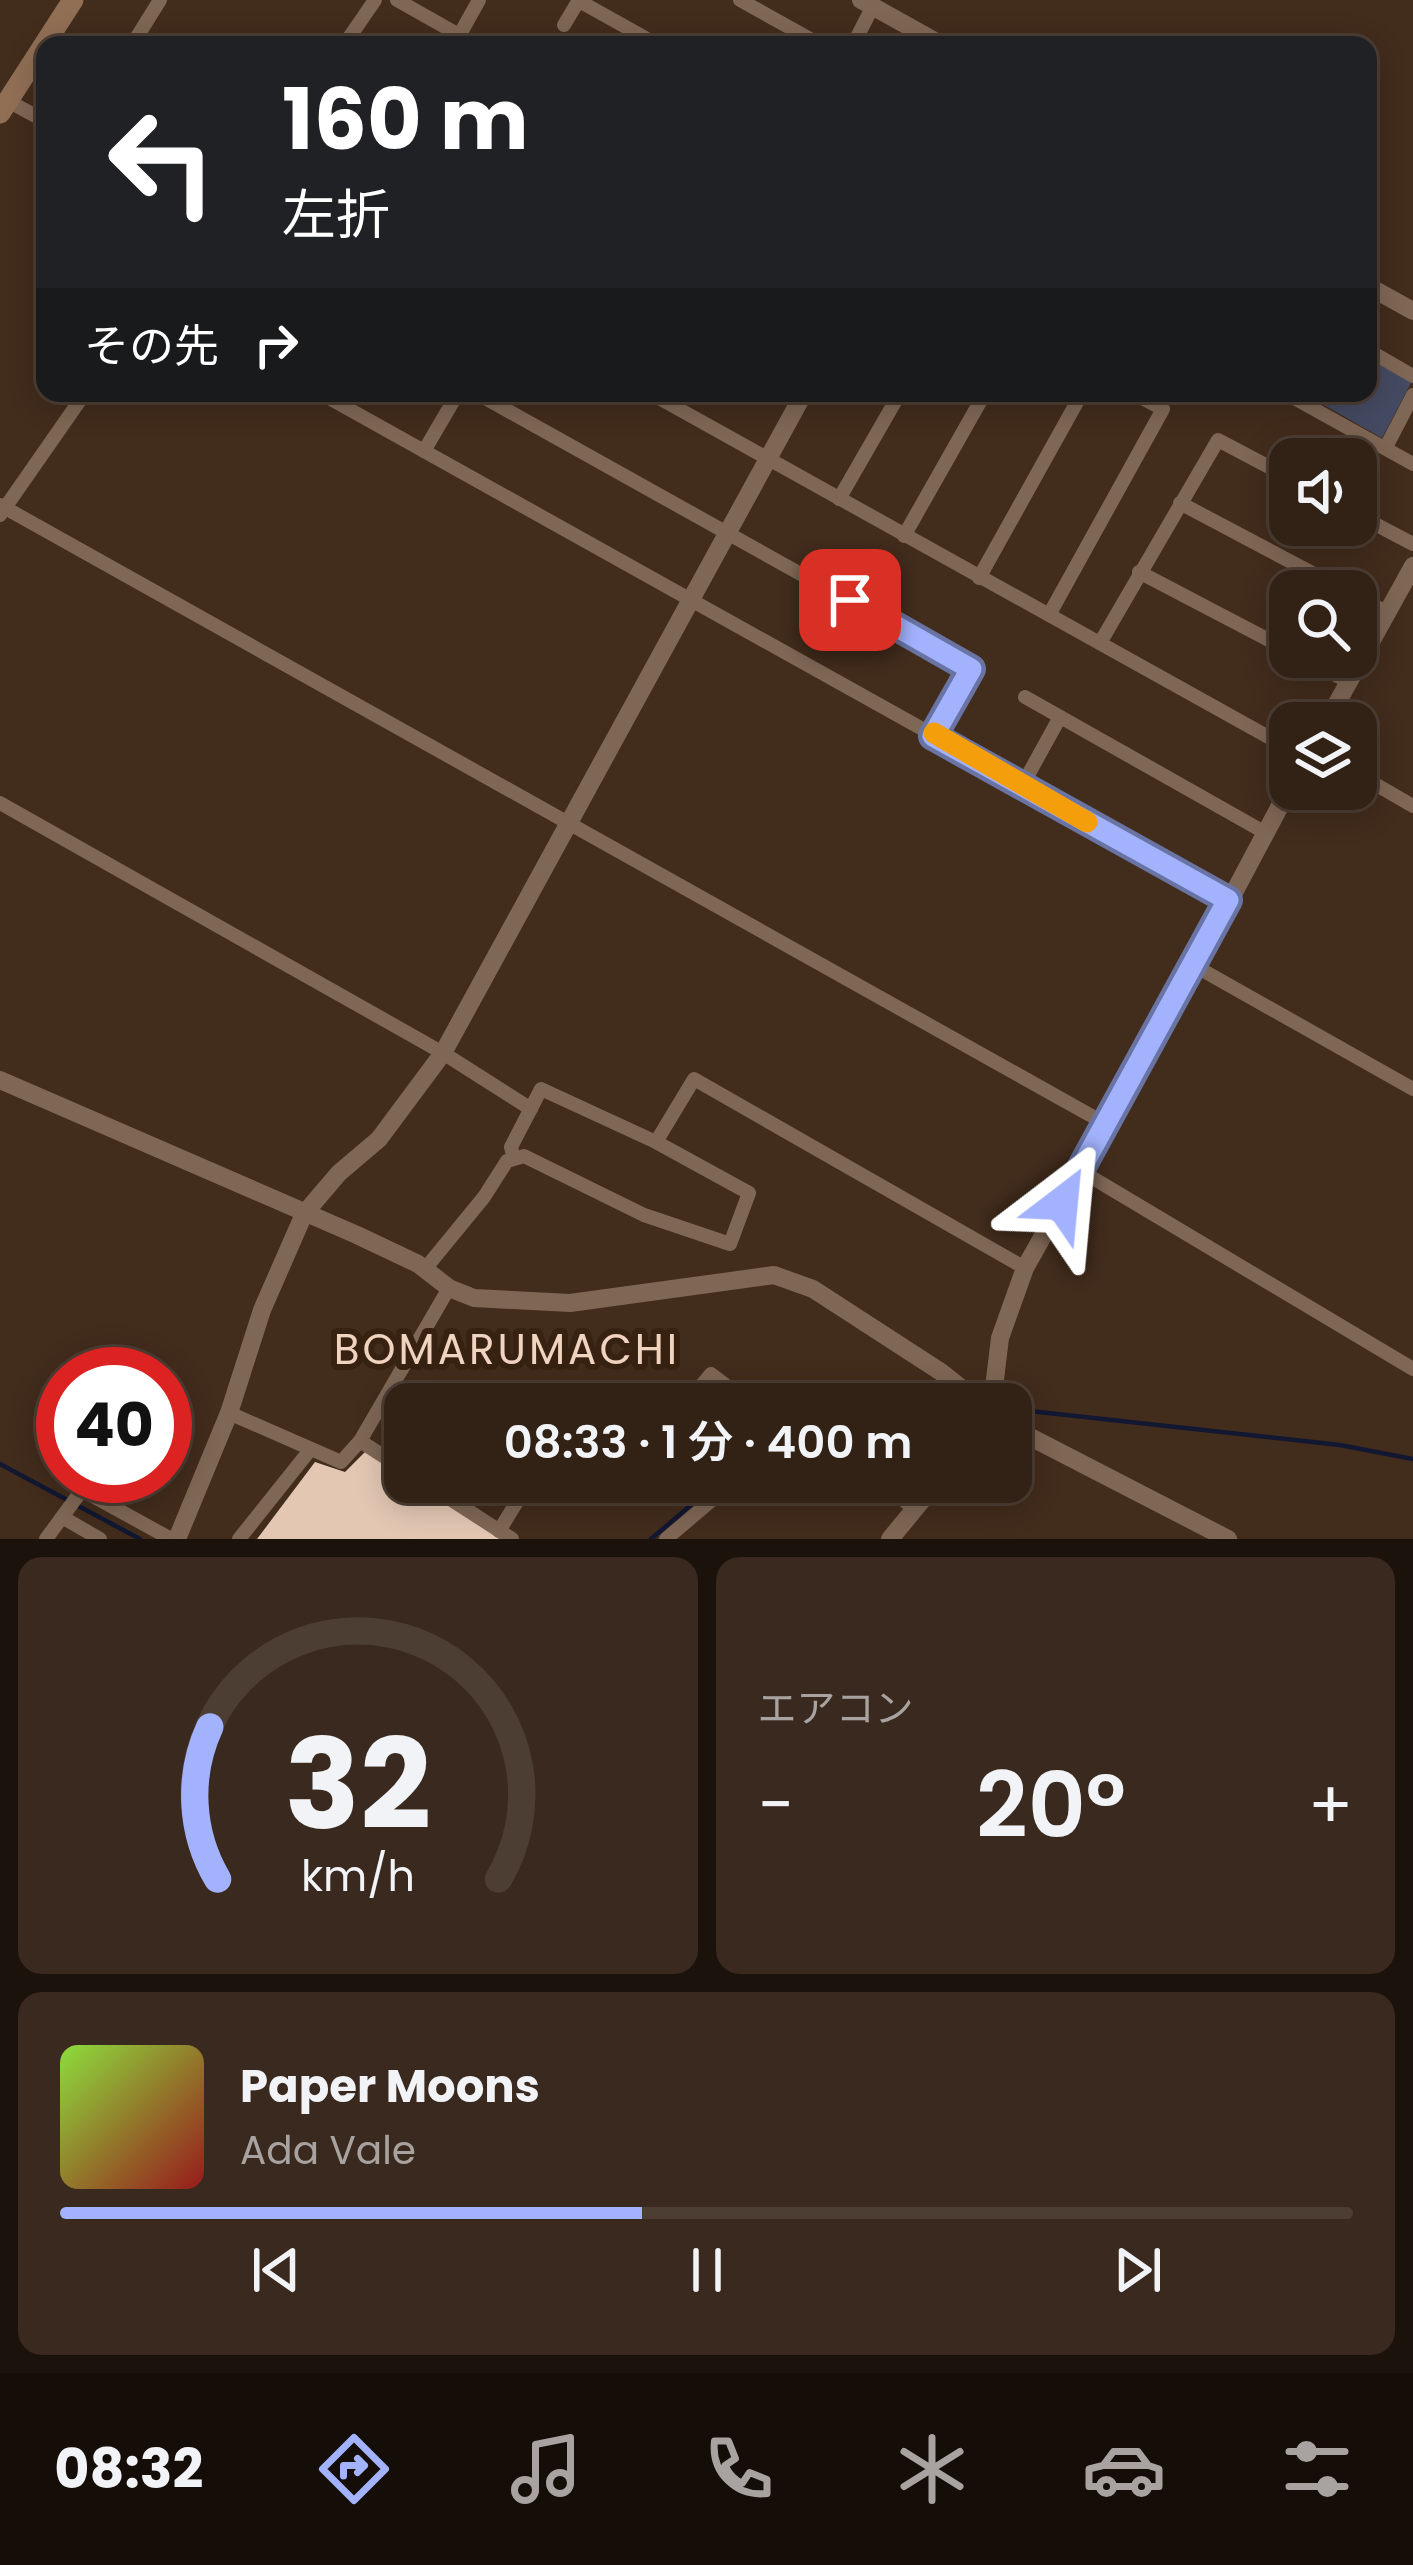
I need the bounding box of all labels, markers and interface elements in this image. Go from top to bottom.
text: 160 m [282,61,529,178]
icon: left [84,84,240,240]
text: 左折 [282,177,390,253]
icon: right [243,312,309,378]
text: その先 [84,315,219,378]
map controls [1269,438,1377,810]
button: sound [1269,438,1377,546]
pin [799,549,901,651]
icon: arrive [817,567,883,633]
button: search [1269,570,1377,678]
button: layers [1269,702,1377,810]
position arrow [999,1140,1125,1266]
district label: BOMARUMACHI [334,1320,680,1379]
speed limit sign: 40 [36,1347,192,1503]
text: 08:33 · 1 分 · 400 m [504,1411,912,1474]
text: エアコン [758,1681,914,1736]
text: 32 [284,1697,431,1872]
text: 20° [976,1742,1126,1869]
text: − [758,1759,794,1851]
text: + [1308,1759,1353,1851]
text: km/h [301,1845,415,1905]
text: Paper Moons [240,2055,540,2118]
text: Ada Vale [240,2123,416,2178]
icon: previous [243,2237,309,2303]
icon: pause [674,2237,740,2303]
icon: next [1105,2237,1171,2303]
icon: directions [312,2427,396,2511]
icon: music [504,2427,588,2511]
icon: phone [697,2427,781,2511]
icon: climate [890,2427,974,2511]
icon: car [1082,2427,1166,2511]
icon: filters [1275,2427,1359,2511]
text: 08:32 [54,2431,203,2507]

